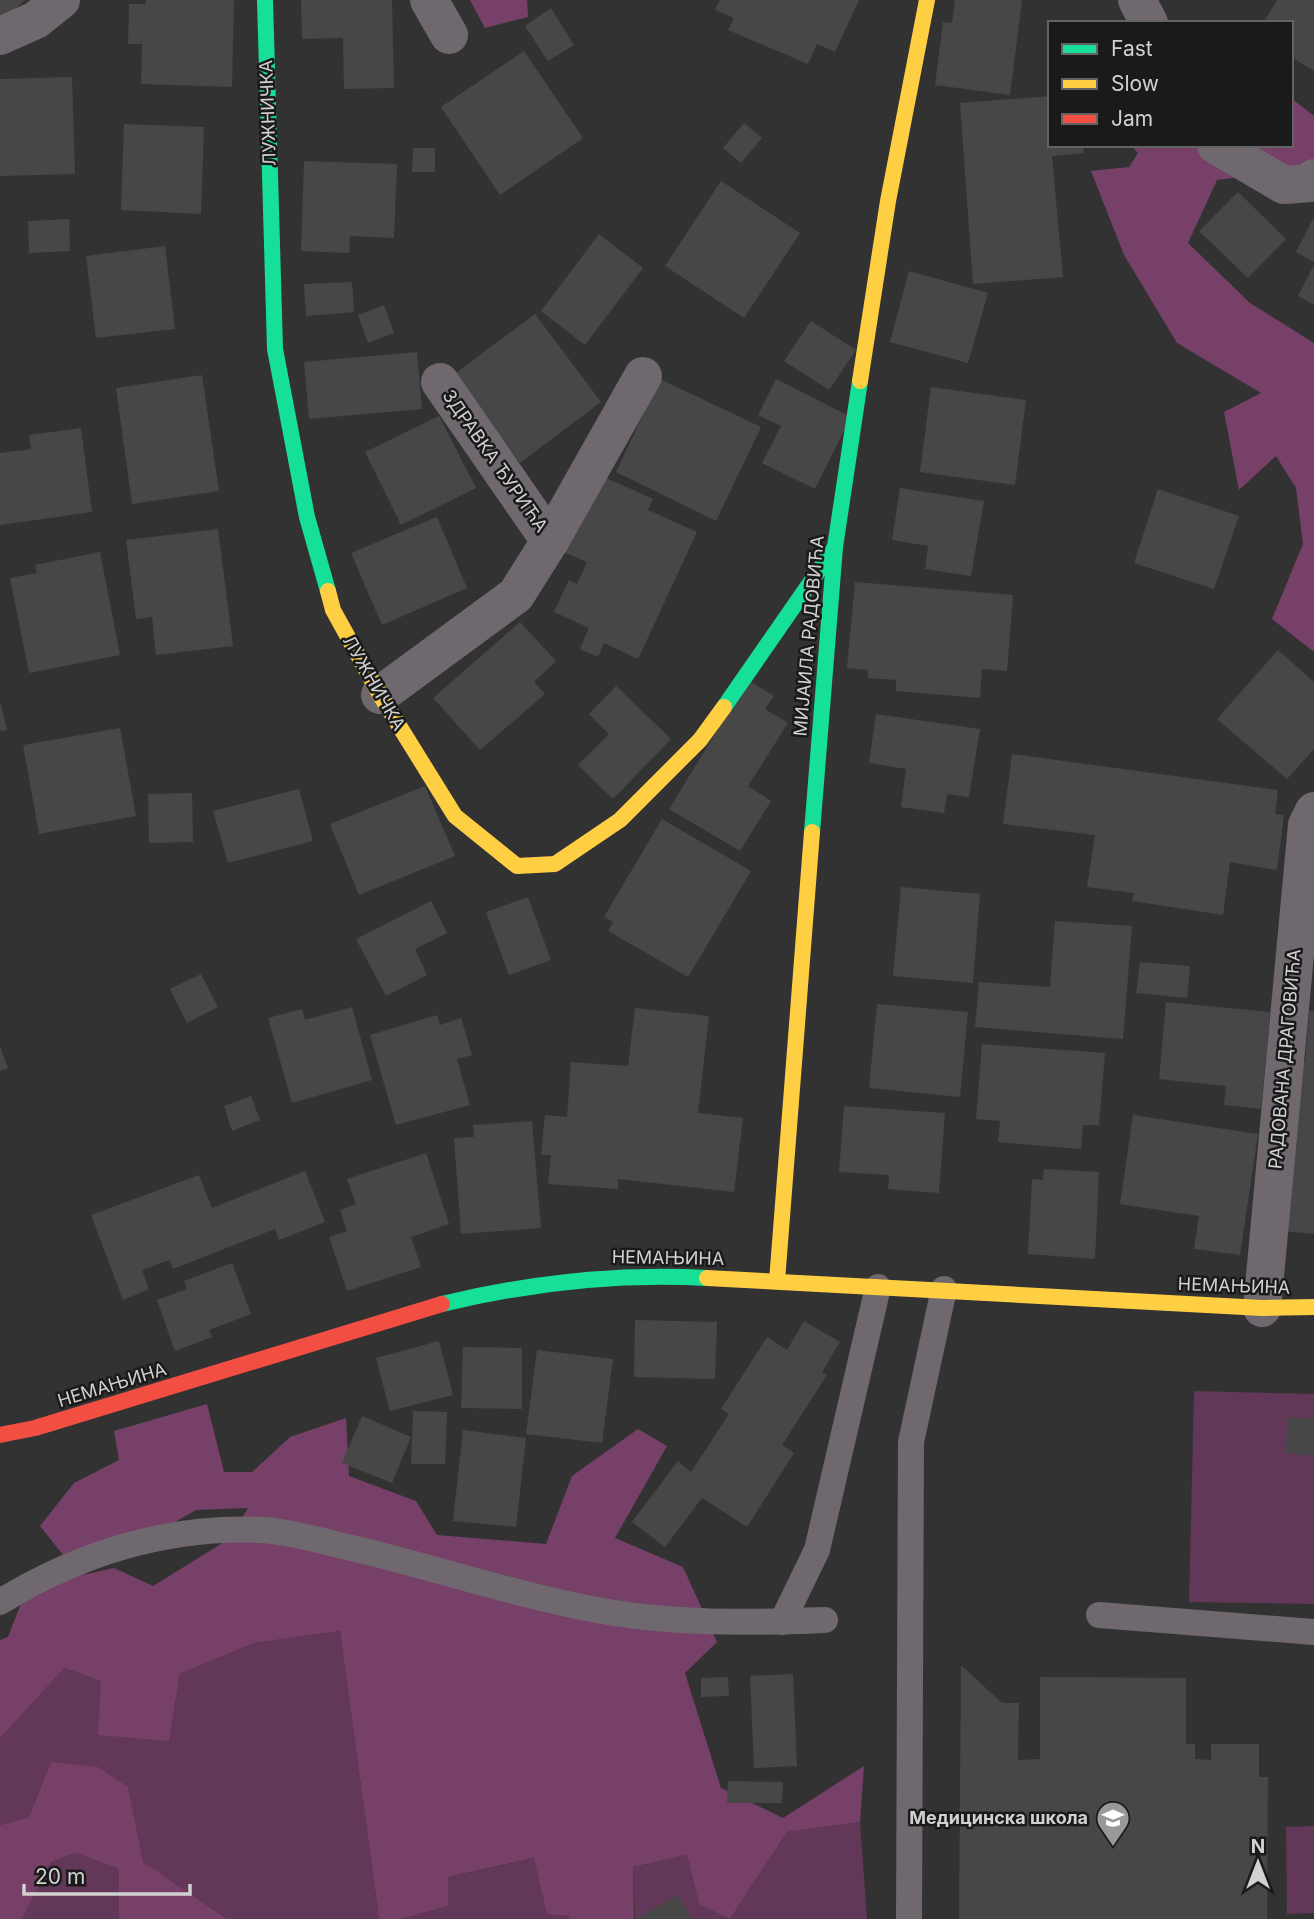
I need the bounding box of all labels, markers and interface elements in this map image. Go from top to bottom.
legend [1048,21,1293,147]
text: Fast [1111,36,1153,61]
street label: ЛУЖНИЧКА [255,60,280,166]
text: Slow [1111,71,1159,96]
text: Jam [1111,106,1153,131]
street label: ЗДРАВКА ЂУРИЋА [438,386,552,536]
street label: МИЈАИЛА РАДОВИЋА [789,535,828,737]
street label: ЛУЖНИЧКА [339,632,410,734]
street label: РАДОВАНА ДРАГОВИЋА [1264,948,1305,1170]
street label: НЕМАЊИНА [612,1246,724,1269]
street label: НЕМАЊИНА [1177,1273,1291,1298]
street label: НЕМАЊИНА [55,1358,169,1411]
school or university icon: Медицинска школа [1094,1799,1132,1848]
place label: Медицинска школа [909,1807,1088,1828]
north arrow [1223,1828,1293,1898]
text: N [1251,1835,1265,1858]
scale bar [24,1853,191,1897]
text: 20 m [35,1864,85,1889]

